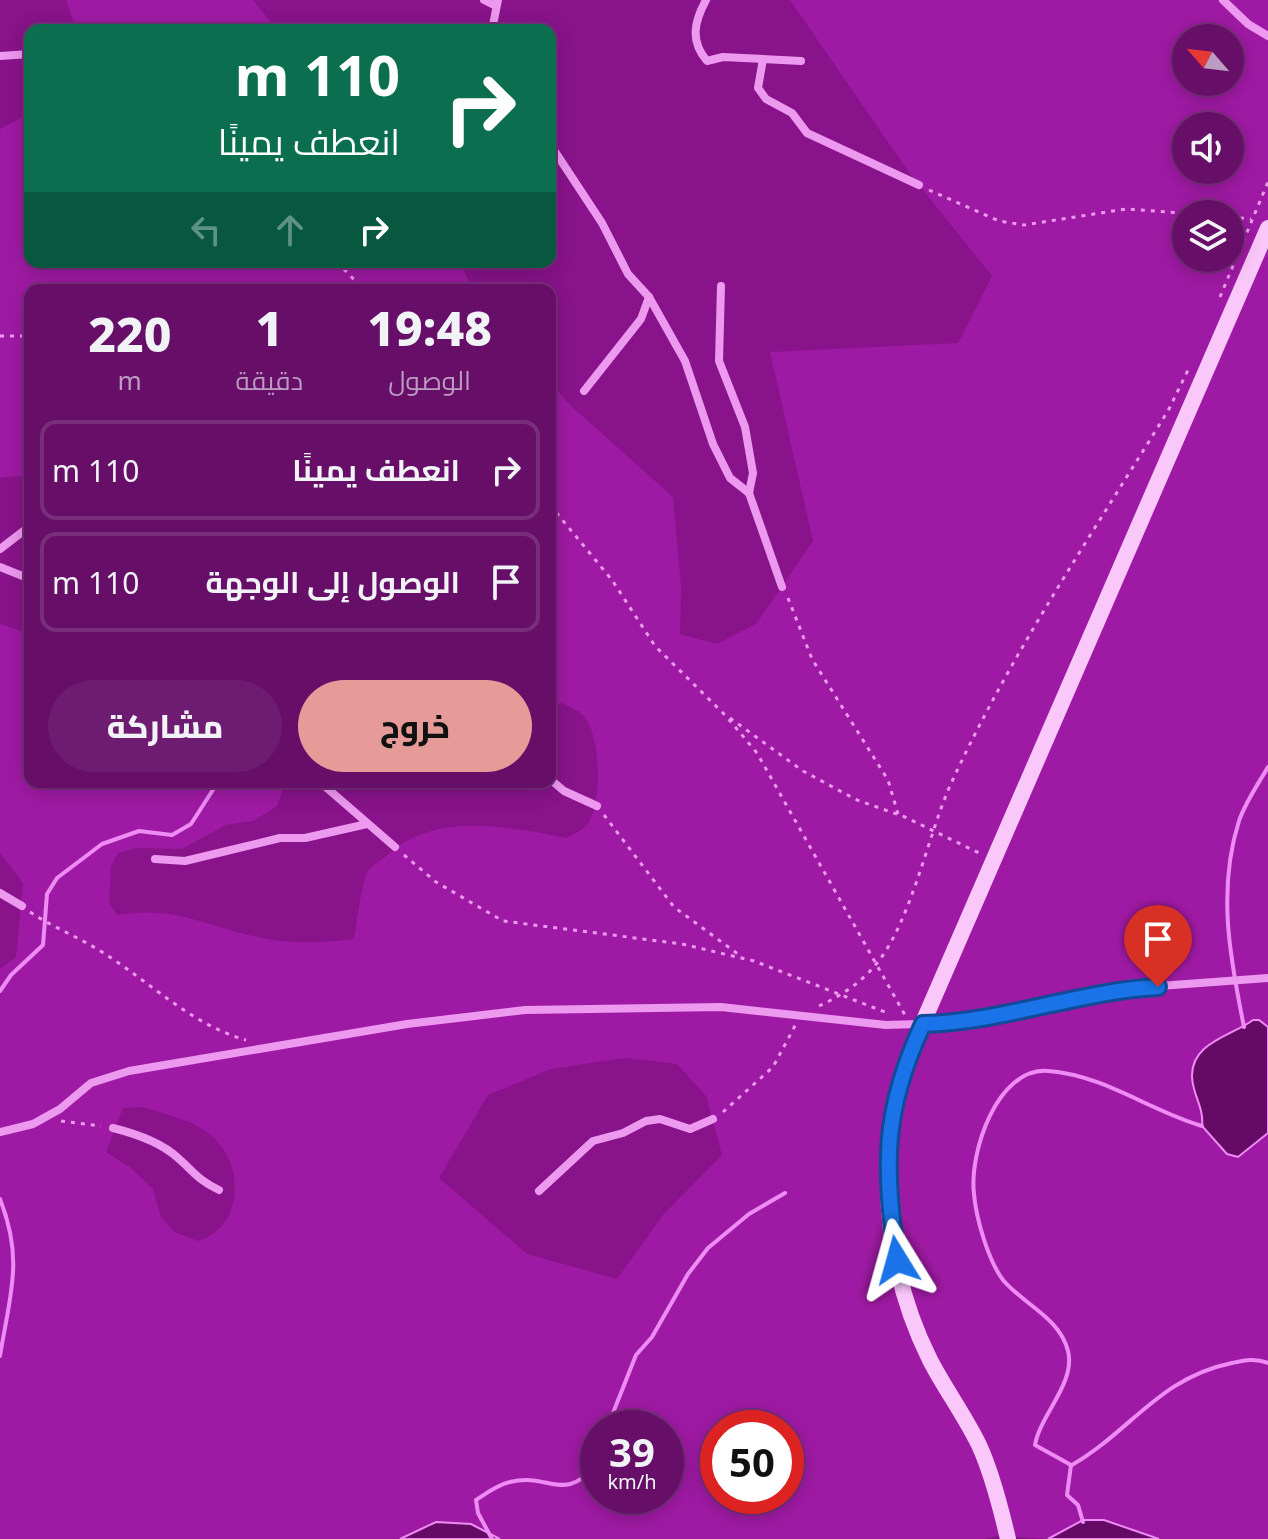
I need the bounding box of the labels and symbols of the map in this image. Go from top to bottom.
north arrow [1172,24,1244,96]
pin [1124,905,1192,987]
position arrow [855,1218,939,1302]
speed limit sign: 50 [700,1410,804,1514]

